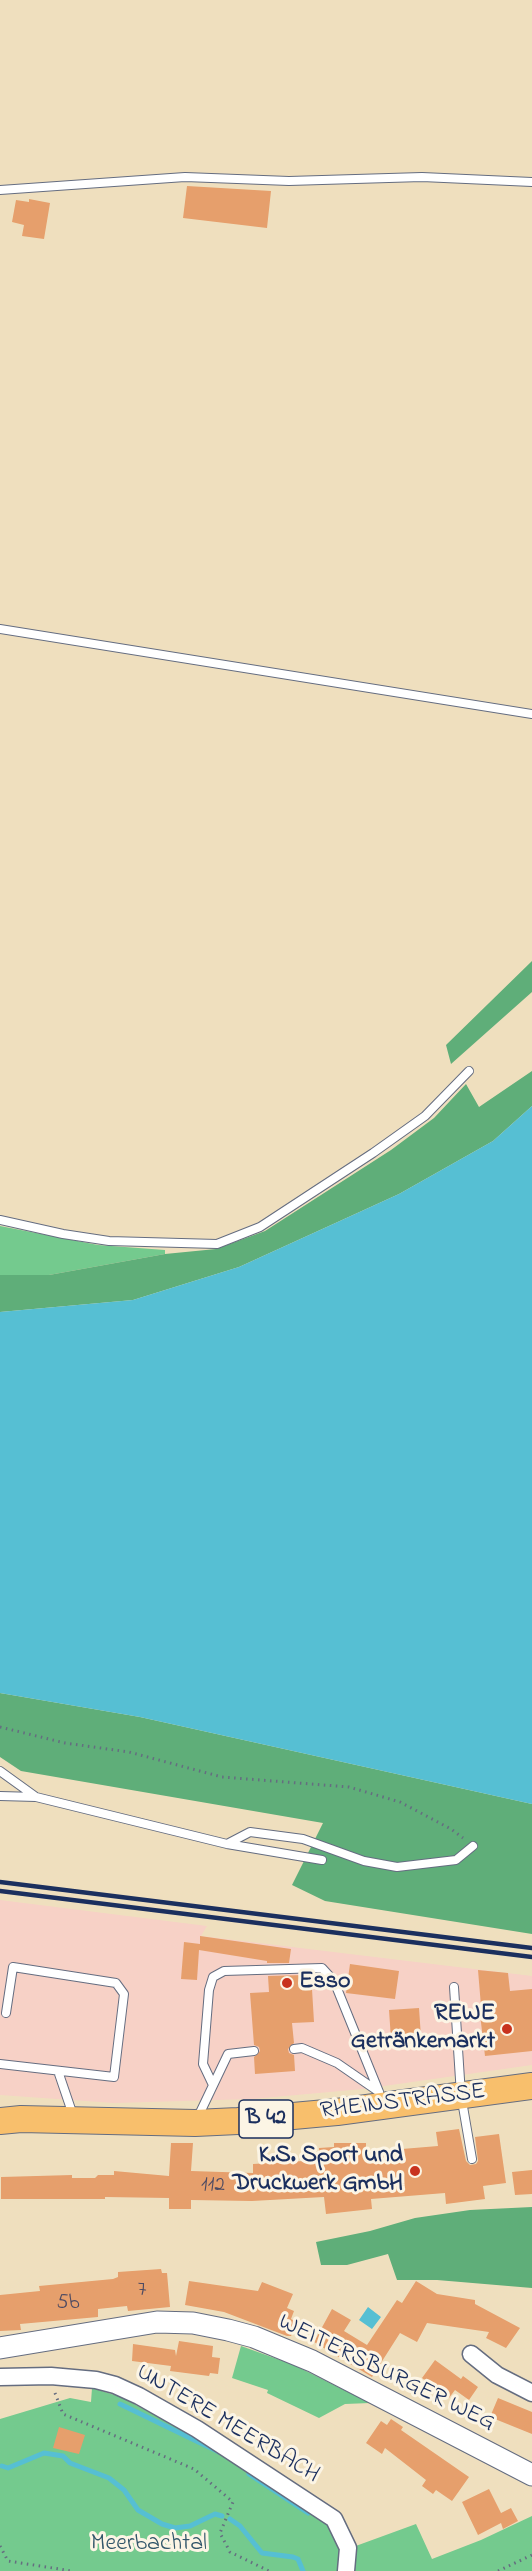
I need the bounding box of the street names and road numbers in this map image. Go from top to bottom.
street label: RHEINSTRASSE [319,2079,487,2127]
road number: B 42 [239,2100,293,2138]
street label: WEITERSBURGER WEG [273,2309,499,2439]
street label: UNTERE MEERBACH [130,2359,324,2491]

